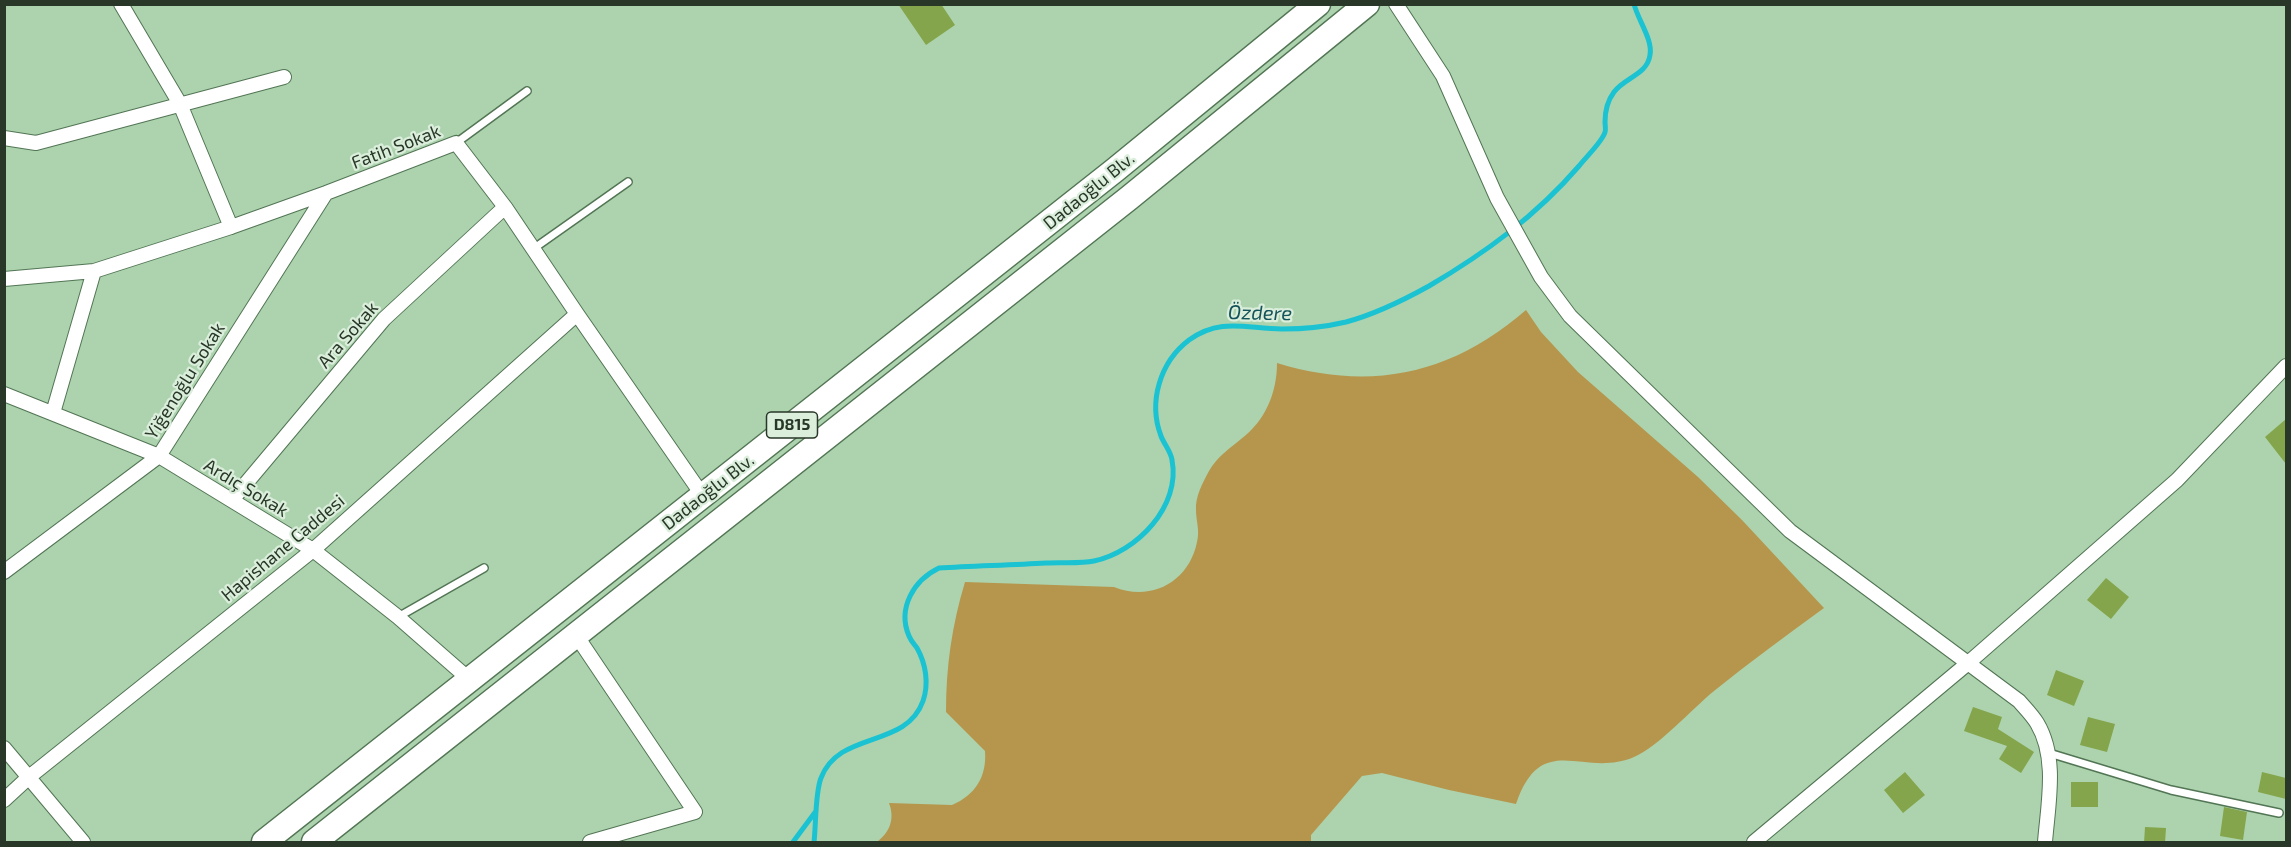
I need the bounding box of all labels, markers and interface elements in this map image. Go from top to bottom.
street label: Fatih Sokak [348,120,444,174]
street label: Dadaoğlu Blv. [1039,148,1139,234]
street label: Ara Sokak [313,297,383,373]
water label: Özdere [1228,300,1292,326]
street label: Yiğenoğlu Sokak [141,319,229,443]
road number: D815 [766,412,818,438]
street label: Dadaoğlu Blv. [658,449,758,535]
street label: Ardıç Sokak [200,454,292,522]
street label: Hapishane Caddesi [217,490,349,606]

